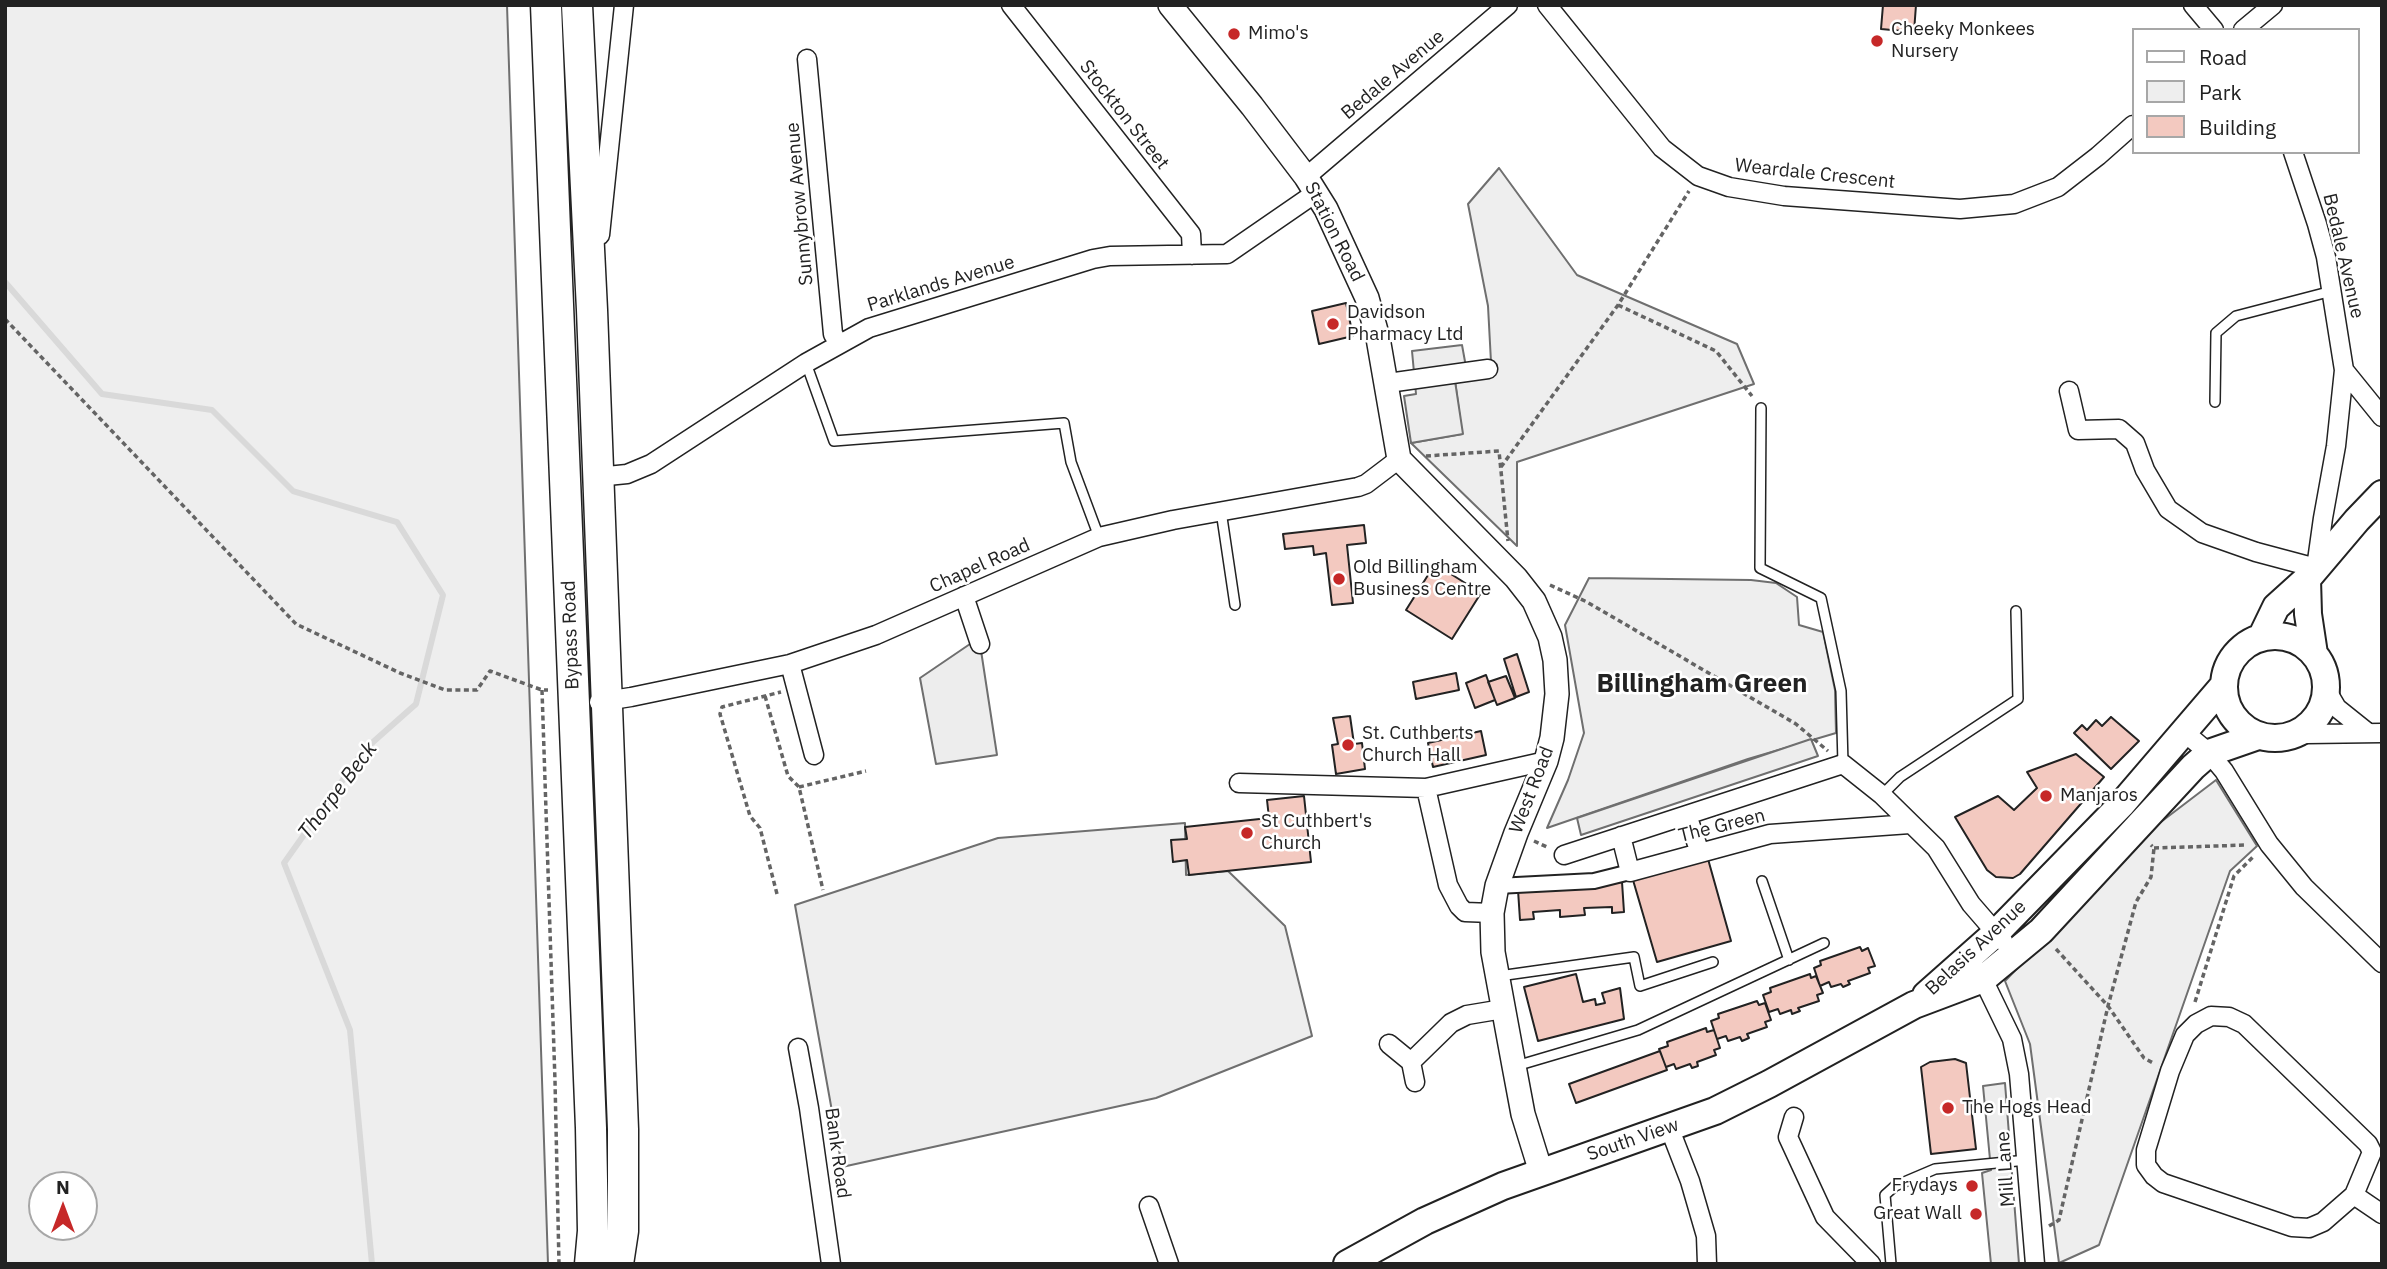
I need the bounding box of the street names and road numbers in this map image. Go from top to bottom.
street label: Bedale Avenue [1337,25,1449,125]
street label: Stockton Street [1074,56,1174,174]
street label: Sunnybrow Avenue [782,121,818,287]
street label: Weardale Crescent [1734,154,1896,194]
street label: Station Road [1299,178,1369,286]
street label: Bedale Avenue [2318,191,2368,321]
street label: Parklands Avenue [865,251,1017,317]
street label: Chapel Road [926,534,1034,598]
street label: Bypass Road [558,580,584,690]
street label: West Road [1505,743,1559,837]
street label: The Green [1676,804,1768,848]
street label: Belasis Avenue [1921,896,2031,1000]
street label: Bank Road [819,1106,855,1200]
street label: South View [1584,1114,1682,1166]
street label: Mill Lane [1992,1130,2020,1208]

